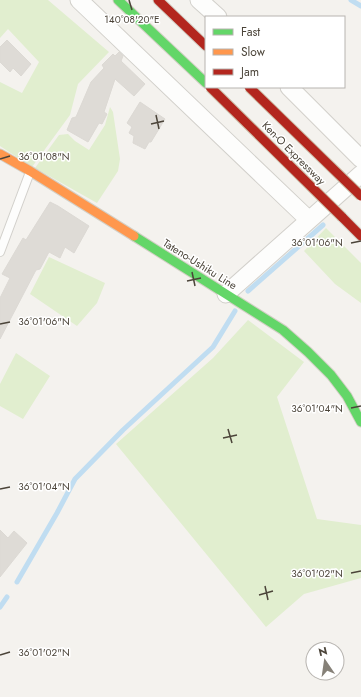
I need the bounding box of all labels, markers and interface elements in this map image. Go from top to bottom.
text: 140°08'20"E [104,12,160,27]
legend [205,16,345,88]
text: Fast [241,23,260,41]
text: Slow [241,43,266,61]
text: Jam [239,63,259,81]
street label: Ken-O Expressway [259,118,330,189]
text: 36°01'08"N [18,149,70,164]
street label: Tateno-Ushiku Line [160,235,240,293]
text: 36°01'06"N [291,235,343,250]
text: 36°01'06"N [18,314,70,329]
text: 36°01'04"N [291,401,343,416]
text: 36°01'04"N [18,479,70,494]
text: 36°01'02"N [291,566,343,581]
north arrow [305,641,345,681]
text: N [317,642,329,660]
text: 36°01'02"N [18,645,70,660]

